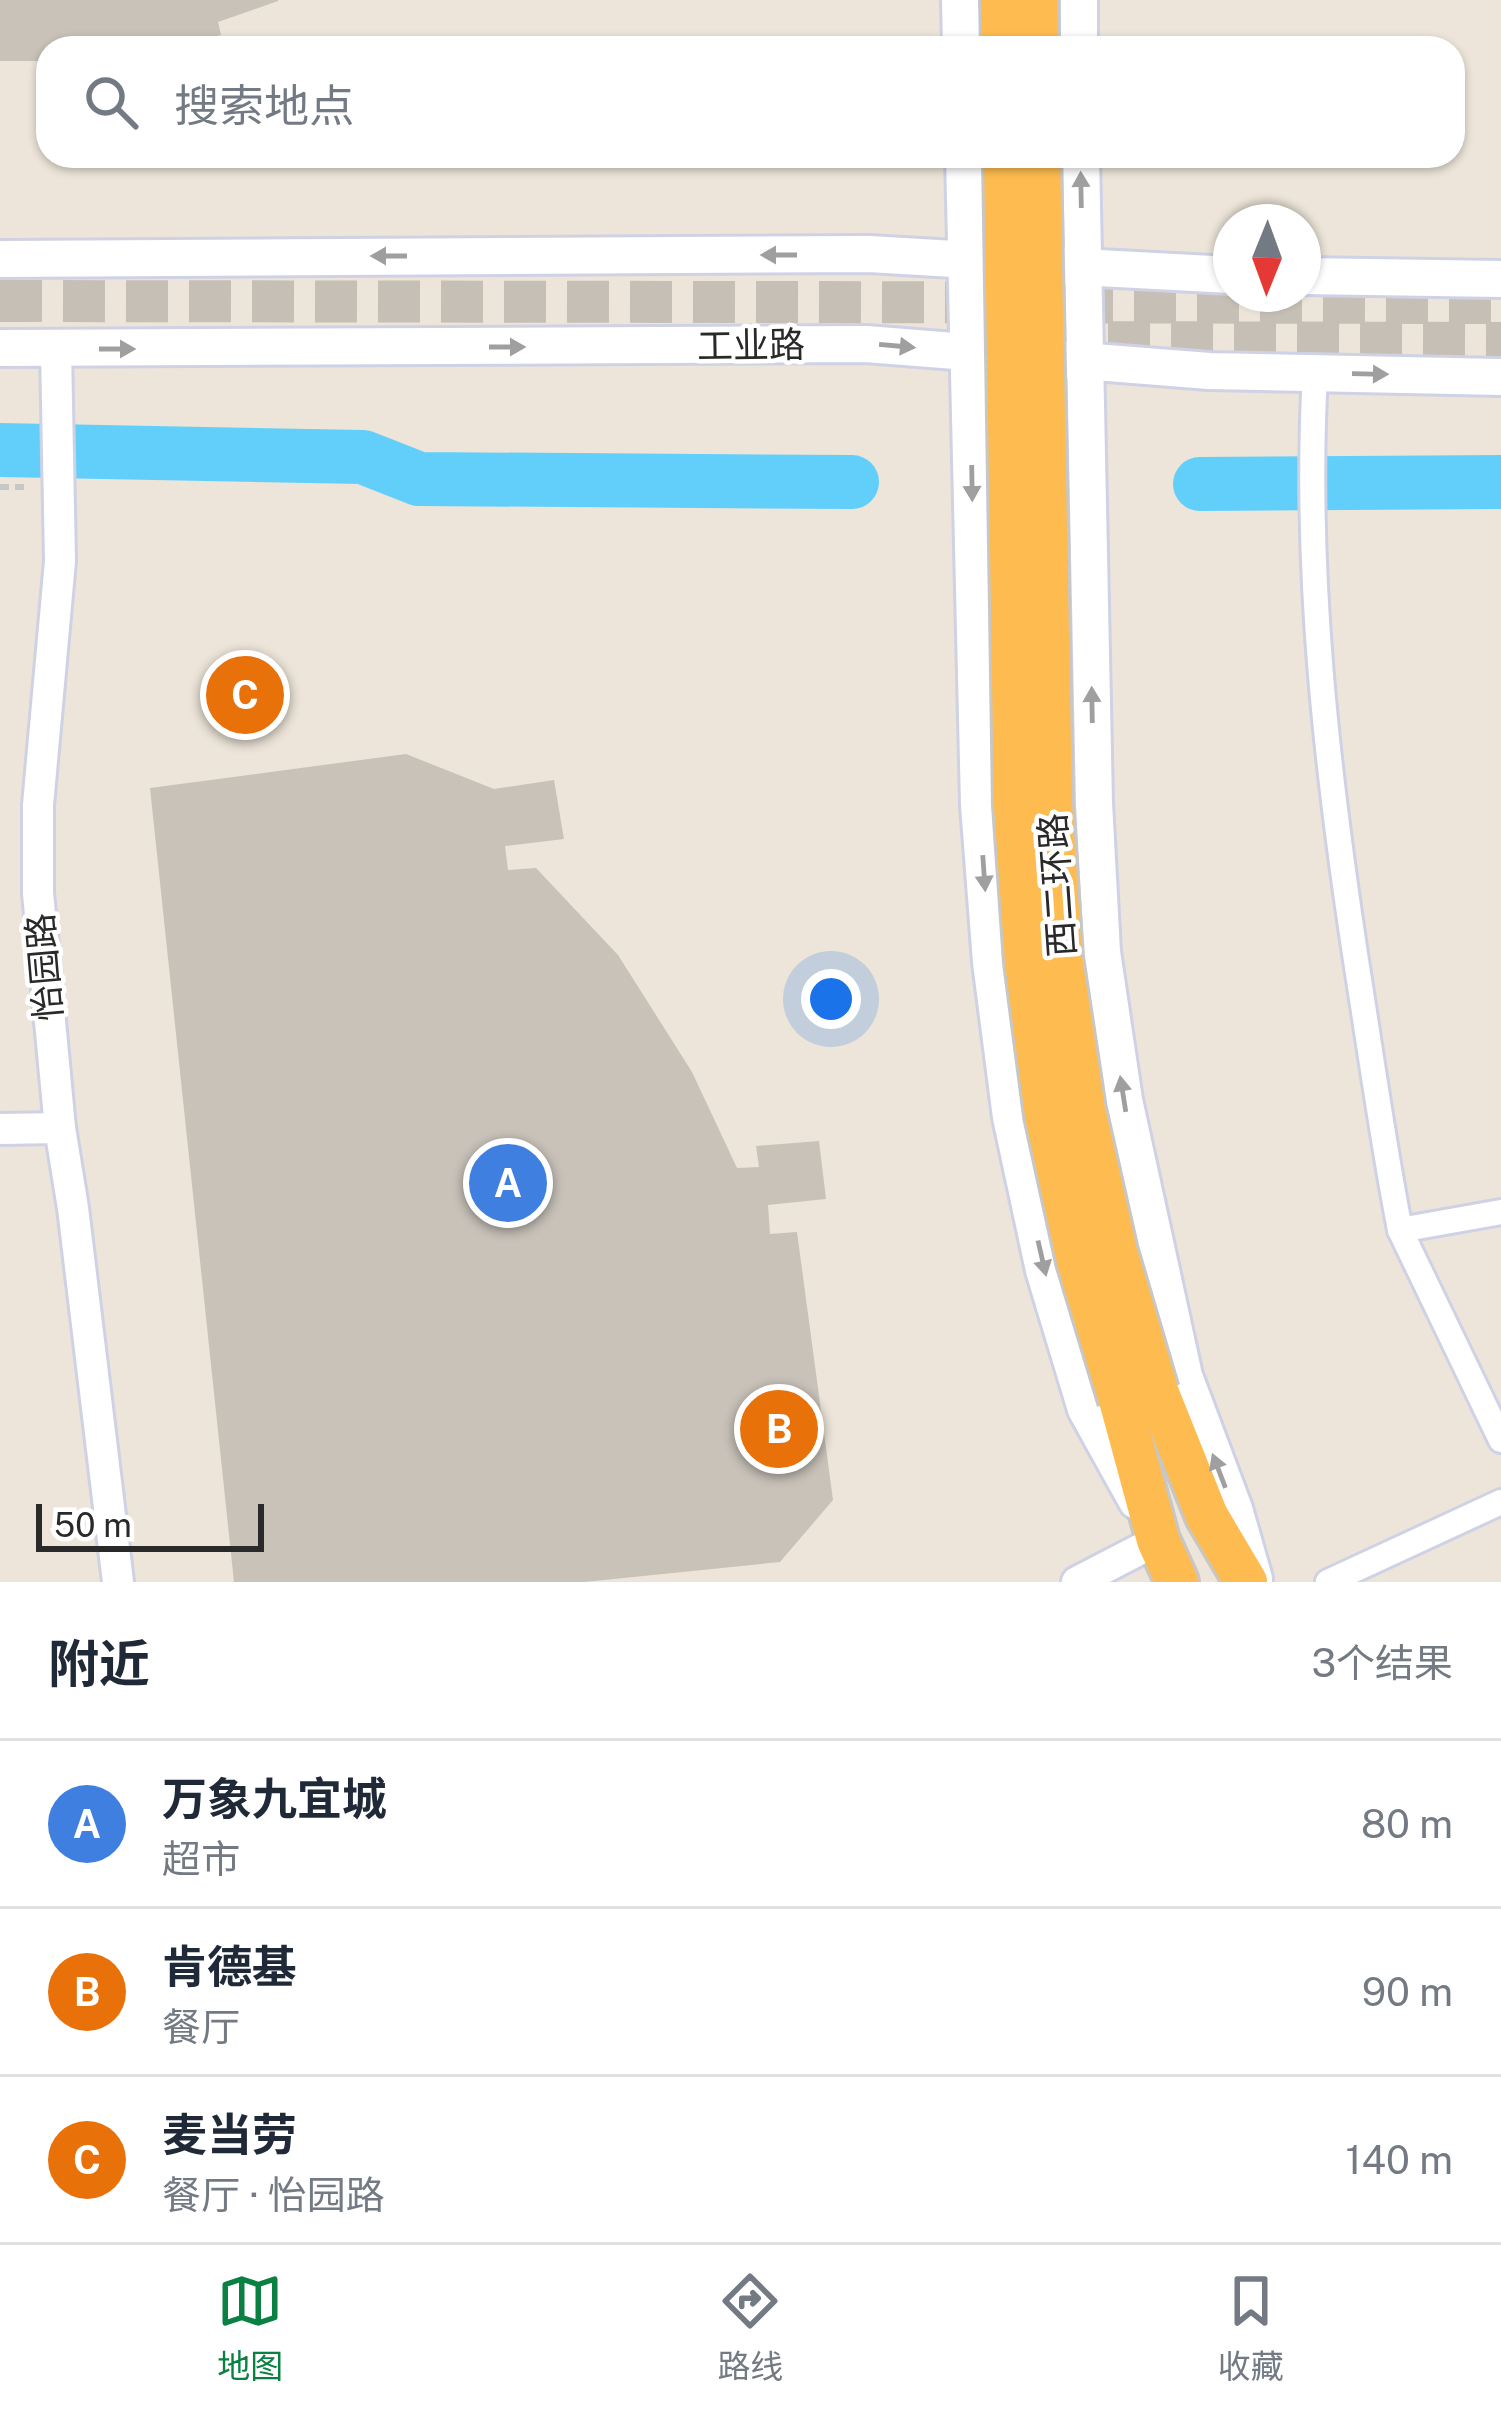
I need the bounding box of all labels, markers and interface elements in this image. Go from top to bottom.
search box [36,36,1465,168]
icon: search [78,69,144,135]
text: 搜索地点 [174,79,354,132]
one-way arrow [1071,170,1091,208]
north arrow [1213,204,1321,312]
one-way arrow [759,245,797,265]
one-way arrow [369,246,407,266]
street label: 工业路 [697,323,805,367]
one-way arrow [489,337,527,357]
one-way arrow [879,337,916,356]
one-way arrow [99,339,137,359]
one-way arrow [1352,365,1390,384]
one-way arrow [962,465,981,503]
pin: C [206,650,284,740]
one-way arrow [1082,685,1101,723]
street label: 西二环路 [1031,812,1083,958]
one-way arrow [975,855,994,892]
street label: 怡园路 [18,911,70,1023]
your location [801,969,861,1029]
one-way arrow [1113,1074,1132,1112]
pin: A [469,1138,547,1228]
one-way arrow [1033,1239,1052,1276]
pin: B [740,1384,818,1474]
one-way arrow [1209,1452,1228,1488]
scale bar [36,1498,264,1551]
text: 50 m [54,1506,132,1544]
text: 附近 [48,1634,150,1693]
text: 3个结果 [1311,1640,1453,1686]
text: 万象九宜城 [162,1772,387,1825]
text: A [73,1801,101,1847]
text: 80 m [1361,1801,1453,1847]
text: 超市 [162,1836,240,1882]
text: 肯德基 [162,1940,297,1993]
text: B [74,1969,100,2015]
text: 90 m [1362,1969,1453,2015]
text: 餐厅 [162,2004,240,2050]
text: 麦当劳 [162,2108,297,2161]
text: C [73,2137,101,2183]
text: 140 m [1346,2137,1453,2183]
text: 餐厅 · 怡园路 [162,2172,385,2218]
tab: 地图 [217,2268,283,2388]
tab: 路线 [717,2268,783,2388]
tab: 收藏 [1218,2268,1284,2388]

